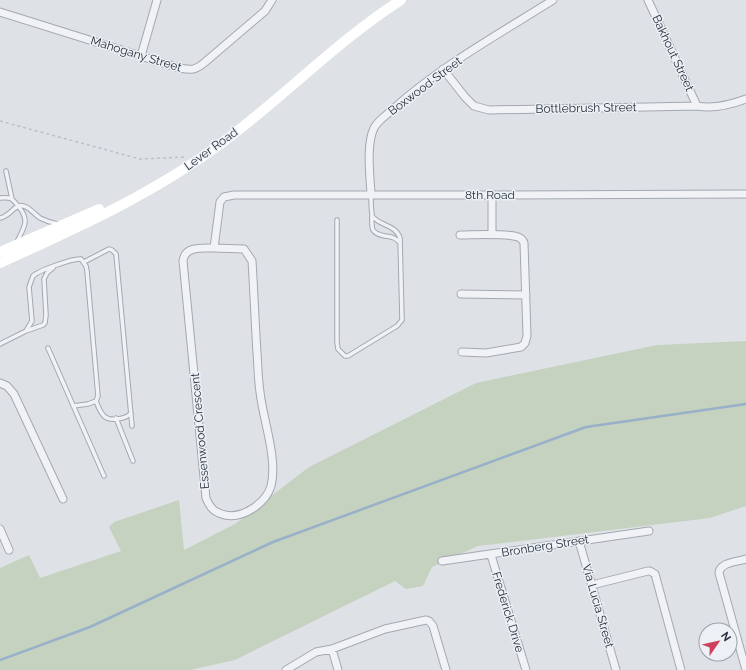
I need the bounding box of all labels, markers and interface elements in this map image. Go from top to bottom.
street label: Bakhout Street [649,13,697,93]
street label: Mahogany Street [89,33,183,75]
street label: Boxwood Street [385,54,465,118]
street label: Bottlebrush Street [535,100,637,116]
street label: Lever Road [182,125,240,173]
street label: 8th Road [465,188,515,202]
street label: Essenwood Crescent [188,372,212,490]
street label: Bronberg Street [500,532,590,560]
street label: Via Lucia Street [579,562,617,650]
street label: Frederick Drive [489,570,527,654]
north arrow [698,622,738,662]
text: N [718,630,734,644]

